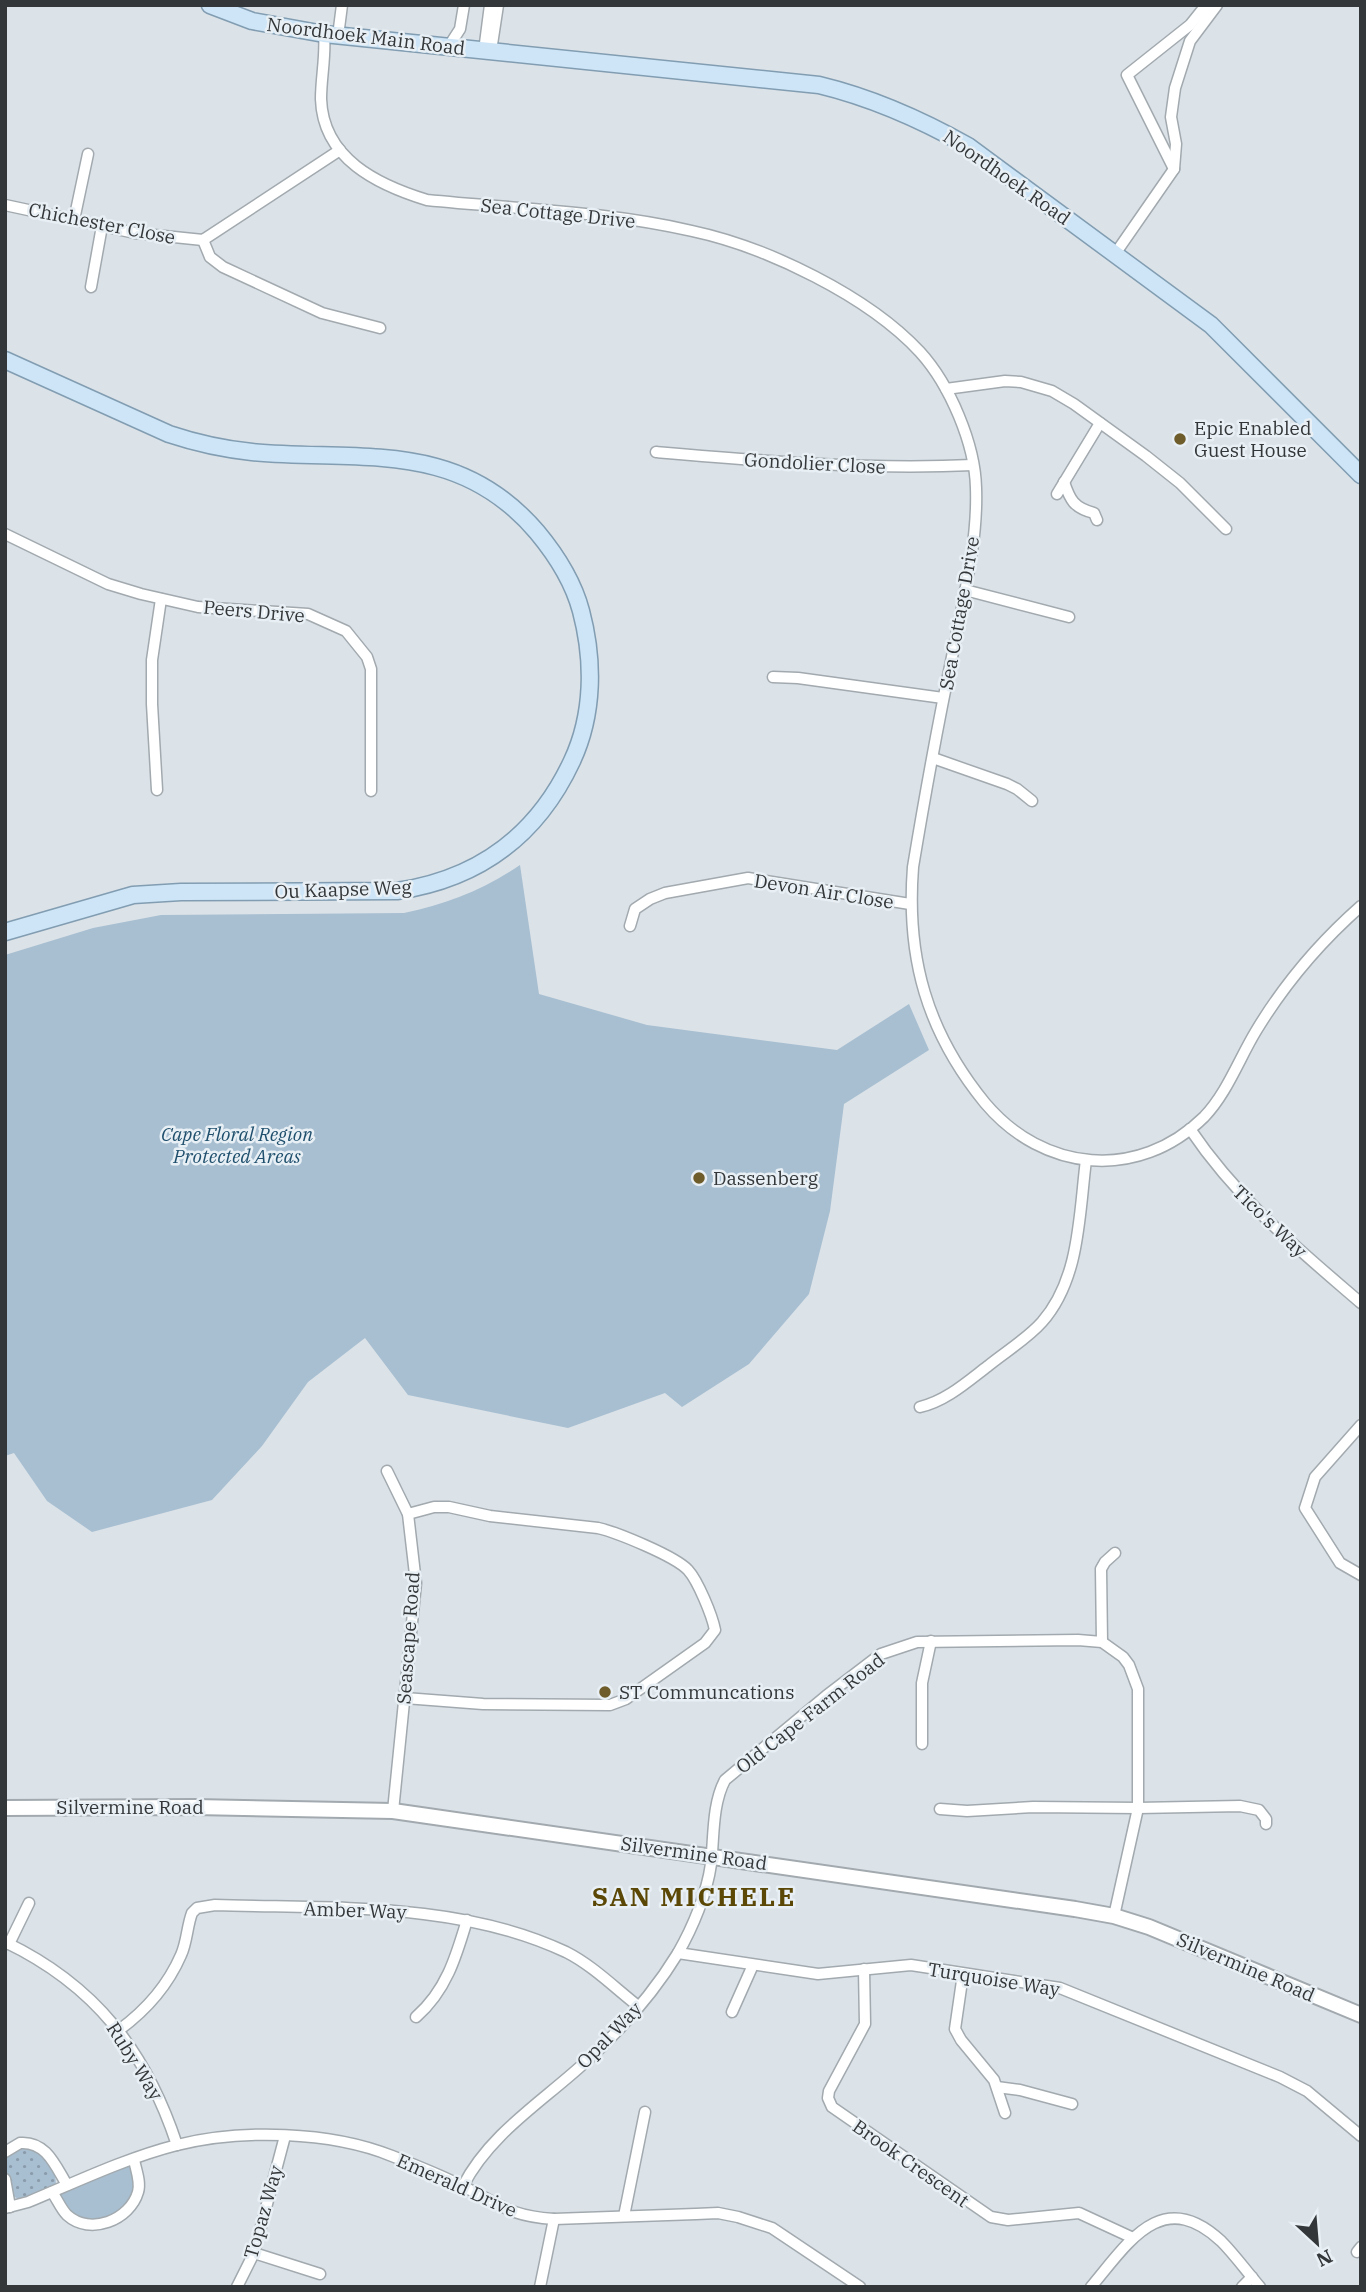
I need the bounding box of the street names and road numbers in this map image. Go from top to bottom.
street label: Noordhoek Main Road [266,12,466,60]
street label: Noordhoek Road [939,124,1075,230]
street label: Sea Cottage Drive [479,193,637,233]
street label: Chichester Close [27,197,177,249]
street label: Gondolier Close [744,447,886,479]
street label: Sea Cottage Drive [934,534,984,692]
street label: Peers Drive [202,595,306,627]
street label: Devon Air Close [753,868,895,914]
street label: Ou Kaapse Weg [274,875,413,903]
street label: Tico's Way [1228,1180,1313,1263]
street label: Seascape Road [391,1571,425,1705]
street label: Old Cape Farm Road [731,1648,889,1778]
street label: Silvermine Road [56,1795,204,1819]
street label: Silvermine Road [619,1831,769,1875]
street label: Amber Way [303,1896,408,1924]
street label: Silvermine Road [1173,1927,1319,2007]
street label: Turquoise Way [926,1957,1063,2001]
street label: Opal Way [571,1996,647,2073]
street label: Ruby Way [102,2017,169,2105]
street label: Brook Crescent [848,2114,974,2212]
street label: Emerald Drive [393,2148,521,2222]
street label: Topaz Way [238,2162,288,2262]

